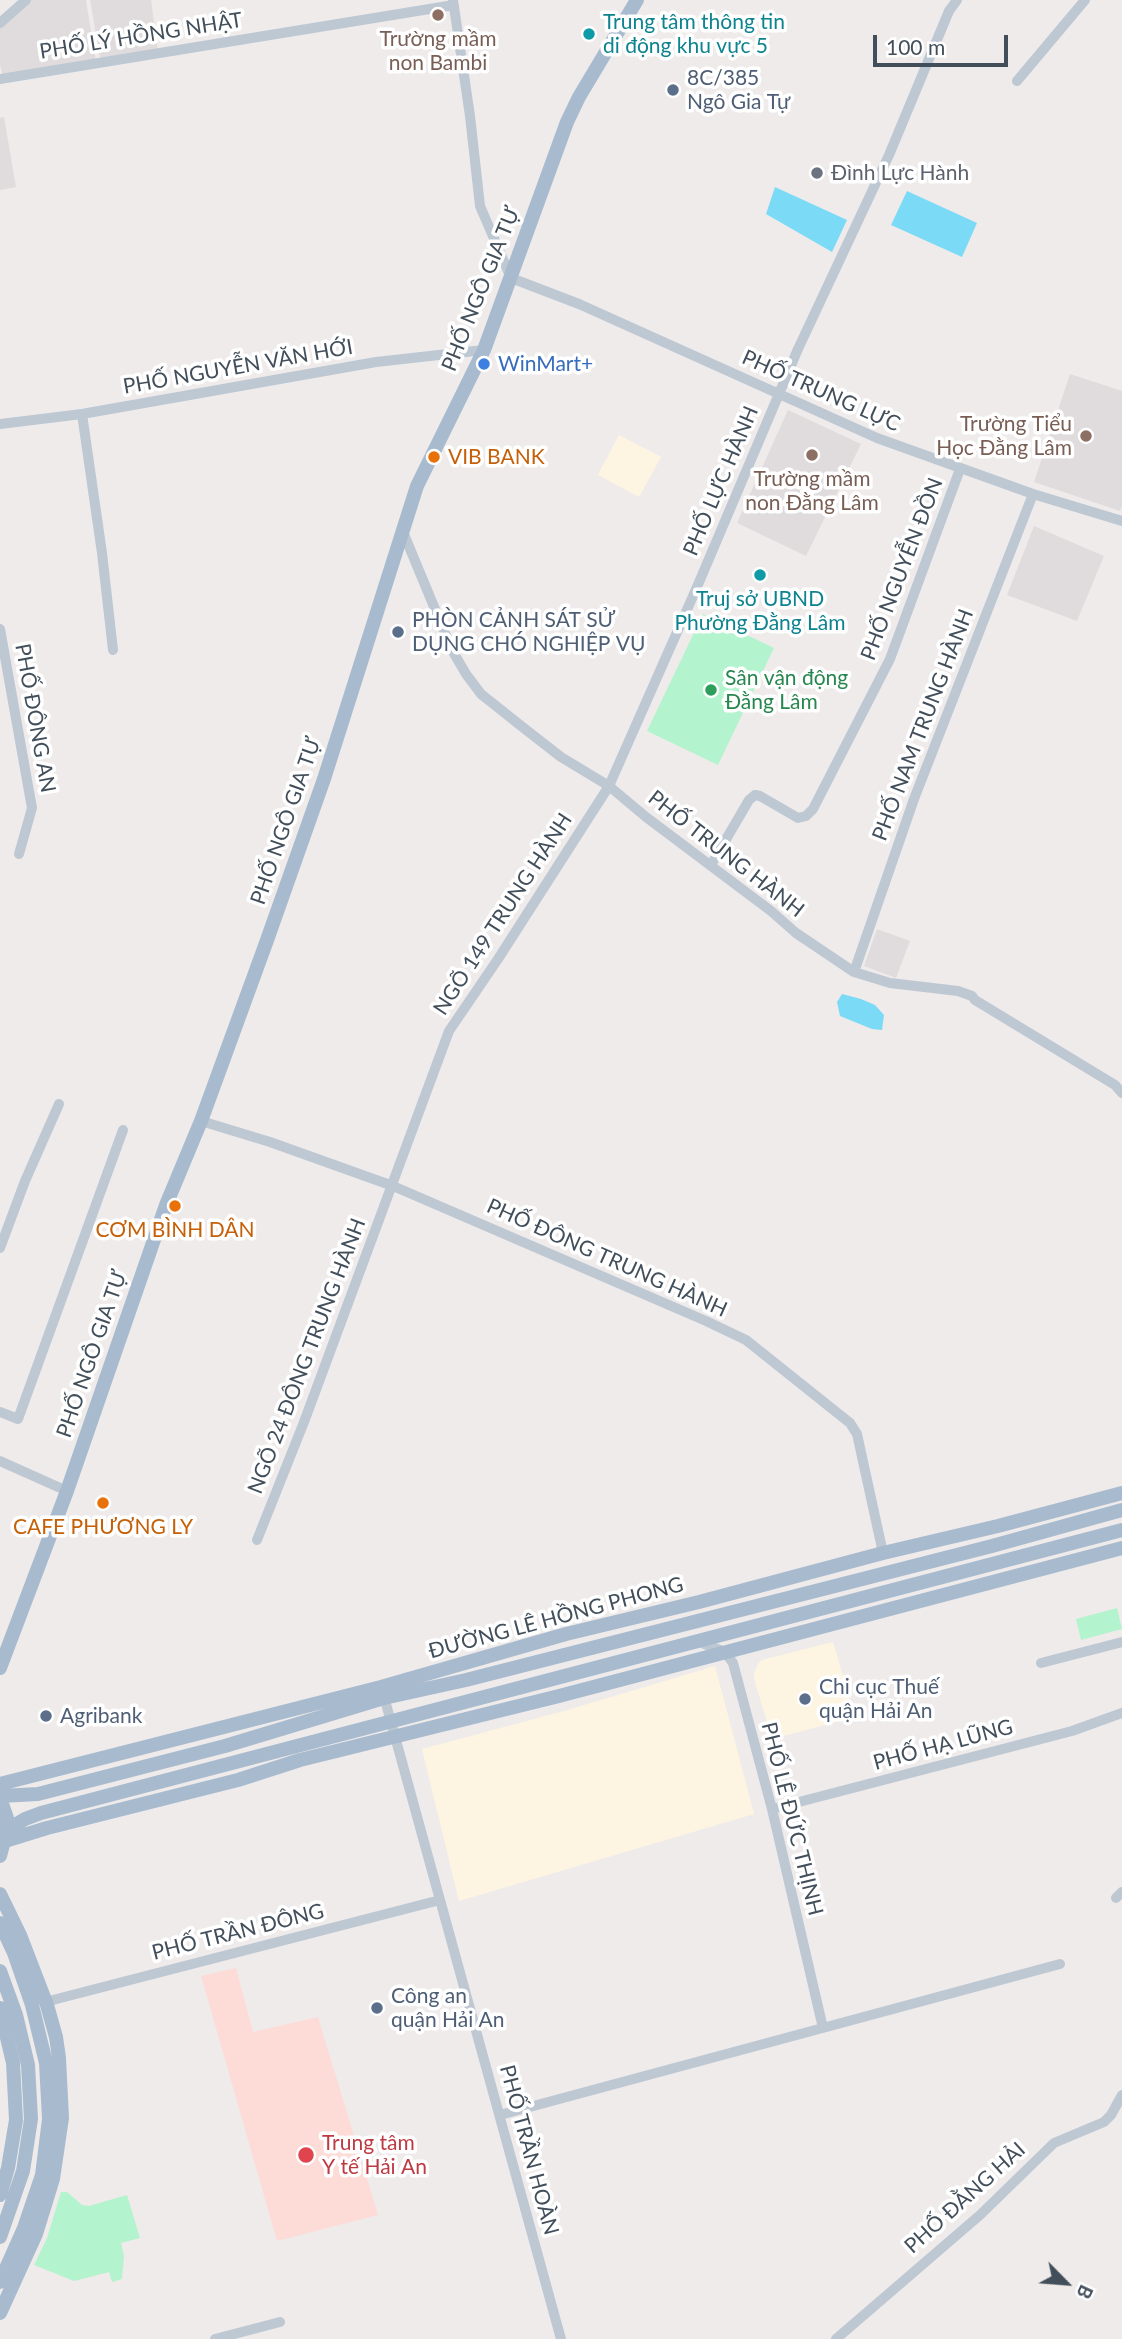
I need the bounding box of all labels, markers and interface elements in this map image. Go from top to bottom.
marker: Trường mầm non Bambi [430,7,446,23]
street label: PHỐ LÝ HỒNG NHẬT [38,8,244,64]
place label: Trung tâm thông tin di động khu vực 5 [603,9,785,59]
scale bar [877,21,1012,65]
place label: Trường mầm non Bambi [380,26,496,76]
marker: Trung tâm thông tin di động khu vực 5 [581,26,597,42]
text: 100 m [886,34,945,59]
place label: 8C/385 Ngô Gia Tự [687,65,790,115]
marker: 8C/385 Ngô Gia Tự [665,82,681,98]
place label: Đình Lực Hành [831,160,969,186]
marker: Đình Lực Hành [809,165,825,181]
street label: PHỐ NGÔ GIA TỰ [436,203,526,375]
street label: PHỐ NGUYỄN VĂN HỚI [121,334,355,400]
street label: PHỐ TRUNG LỰC [738,345,904,437]
place label: WinMart+ [498,351,593,377]
marker: WinMart+ [476,356,492,372]
street label: PHỐ LỰC HÀNH [678,402,764,560]
place label: Trường Tiểu Học Đằng Lâm [936,411,1072,461]
marker: Trường Tiểu Học Đằng Lâm [1078,428,1094,444]
place label: VIB BANK [448,444,545,470]
marker: Trường mầm non Đằng Lâm [804,447,820,463]
marker: VIB BANK [426,449,442,465]
place label: Trường mầm non Đằng Lâm [745,466,879,516]
street label: PHỐ NGUYỄN ĐỒN [856,474,948,664]
marker: Truj sở UBND Phường Đằng Lâm [752,567,768,583]
place label: Truj sở UBND Phường Đằng Lâm [674,586,846,636]
street label: PHỐ NAM TRUNG HÀNH [867,606,979,844]
place label: PHÒN CẢNH SÁT SỬ DỤNG CHÓ NGHIỆP VỤ [412,607,645,657]
marker: PHÒN CẢNH SÁT SỬ DỤNG CHÓ NGHIỆP VỤ [390,624,406,640]
street label: PHỐ ĐÔNG AN [10,642,60,794]
place label: Sân vận động Đằng Lâm [725,665,848,715]
marker: Sân vận động Đằng Lâm [703,682,719,698]
street label: PHỐ NGÔ GIA TỰ [246,734,326,908]
street label: PHỐ TRUNG HÀNH [643,785,809,923]
street label: NGÕ 149 TRUNG HÀNH [428,808,578,1020]
street label: PHỐ ĐÔNG TRUNG HÀNH [483,1194,731,1322]
marker: CƠM BÌNH DÂN [167,1198,183,1214]
street label: NGÕ 24 ĐÔNG TRUNG HÀNH [243,1215,371,1497]
place label: CƠM BÌNH DÂN [95,1217,255,1243]
street label: PHỐ NGÔ GIA TỰ [52,1267,132,1441]
marker: CAFE PHƯƠNG LY [95,1495,111,1511]
place label: CAFE PHƯƠNG LY [13,1514,193,1540]
street label: ĐƯỜNG LÊ HỒNG PHONG [426,1572,686,1664]
place label: Chi cục Thuế quận Hải An [819,1674,939,1724]
marker: Chi cục Thuế quận Hải An [797,1691,813,1707]
place label: Agribank [60,1703,142,1729]
marker: Agribank [38,1708,54,1724]
street label: PHỐ HẠ LŨNG [870,1714,1016,1776]
street label: PHỐ LÊ ĐỨC THỊNH [756,1720,828,1918]
street label: PHỐ TRẦN ĐÔNG [149,1898,327,1966]
place label: Công an quận Hải An [391,1983,504,2033]
marker: Công an quận Hải An [369,2000,385,2016]
street label: PHỐ TRẦN HOÀN [494,2062,564,2238]
place label: Trung tâm Y tế Hải An [322,2130,427,2180]
street label: PHỐ ĐẰNG HẢI [899,2137,1031,2259]
marker: Trung tâm Y tế Hải An [296,2145,316,2165]
north arrow [1031,2248,1101,2318]
text: B [1072,2282,1099,2303]

